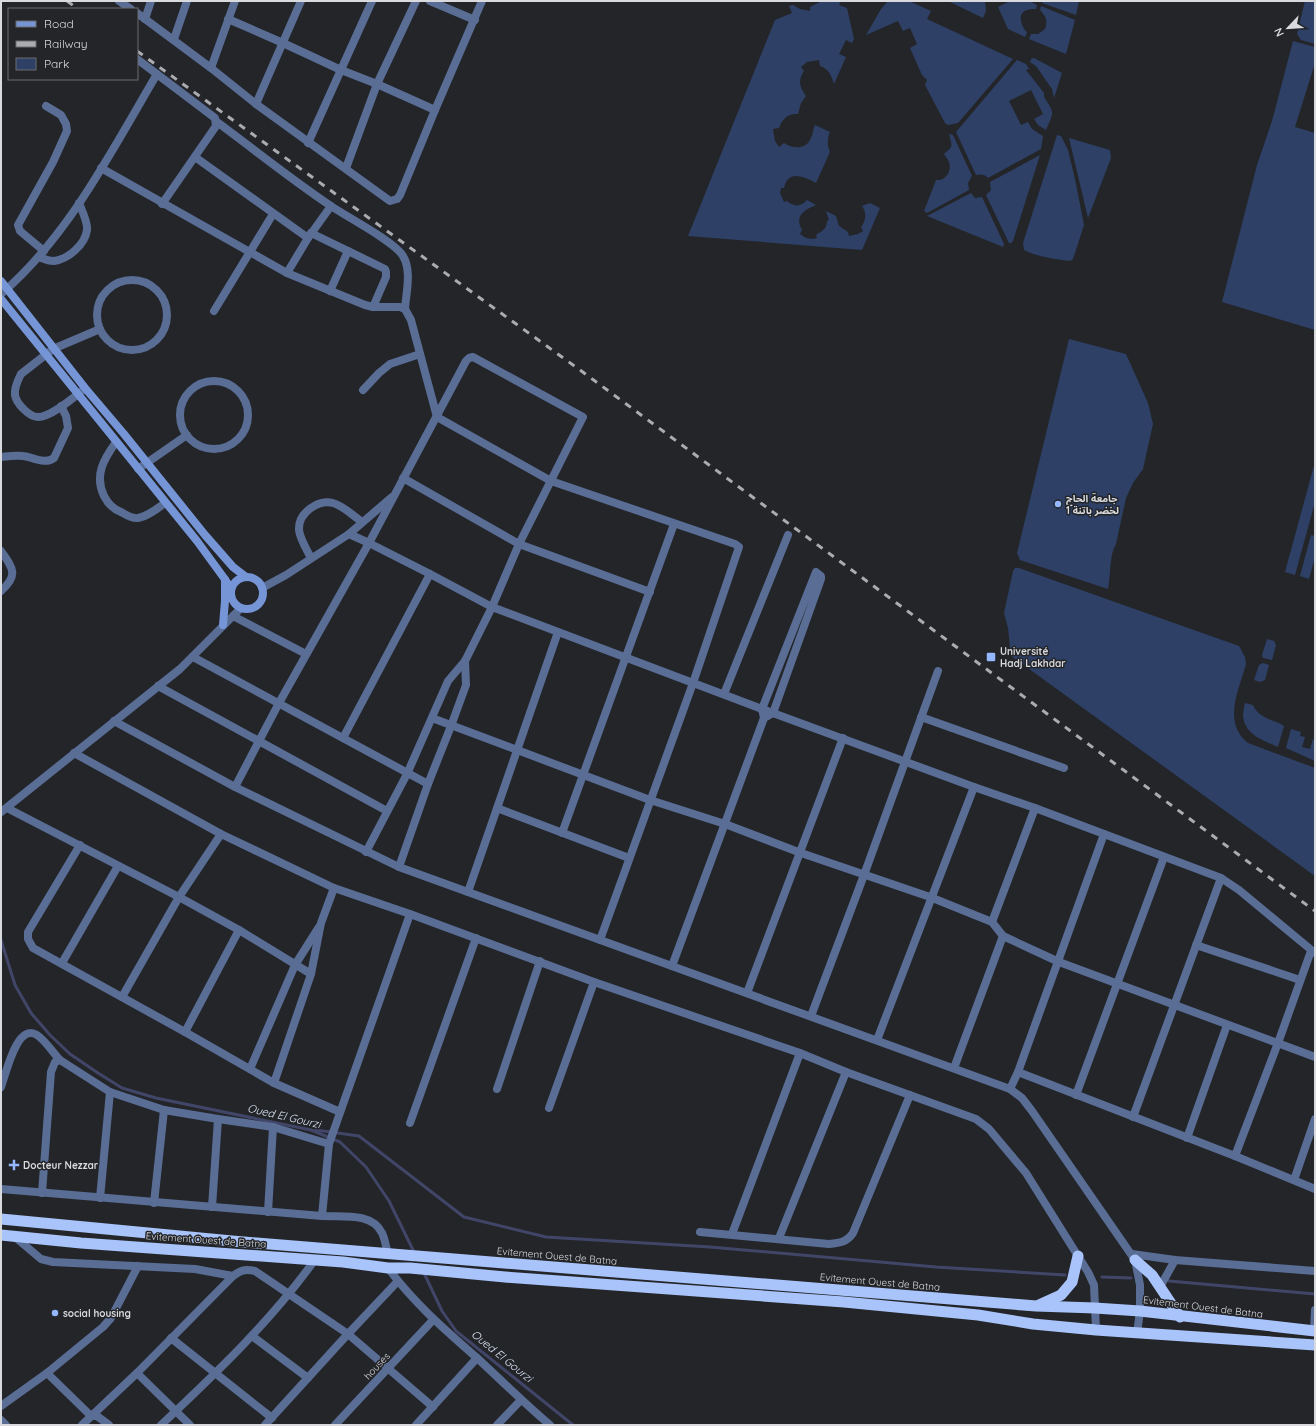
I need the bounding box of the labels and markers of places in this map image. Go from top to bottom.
place label: جامعة الحاج لخضر باتنة 1 [1066,492,1119,517]
marker: جامعة الحاج لخضر باتنة 1 [1053,499,1063,509]
place label: Université Hadj Lakhdar [1000,645,1066,670]
marker: Université Hadj Lakhdar [985,651,997,663]
marker: Docteur Nezzar [8,1159,20,1171]
place label: Docteur Nezzar [23,1159,99,1172]
place label: social housing [63,1307,131,1320]
marker: social housing [50,1308,60,1318]

